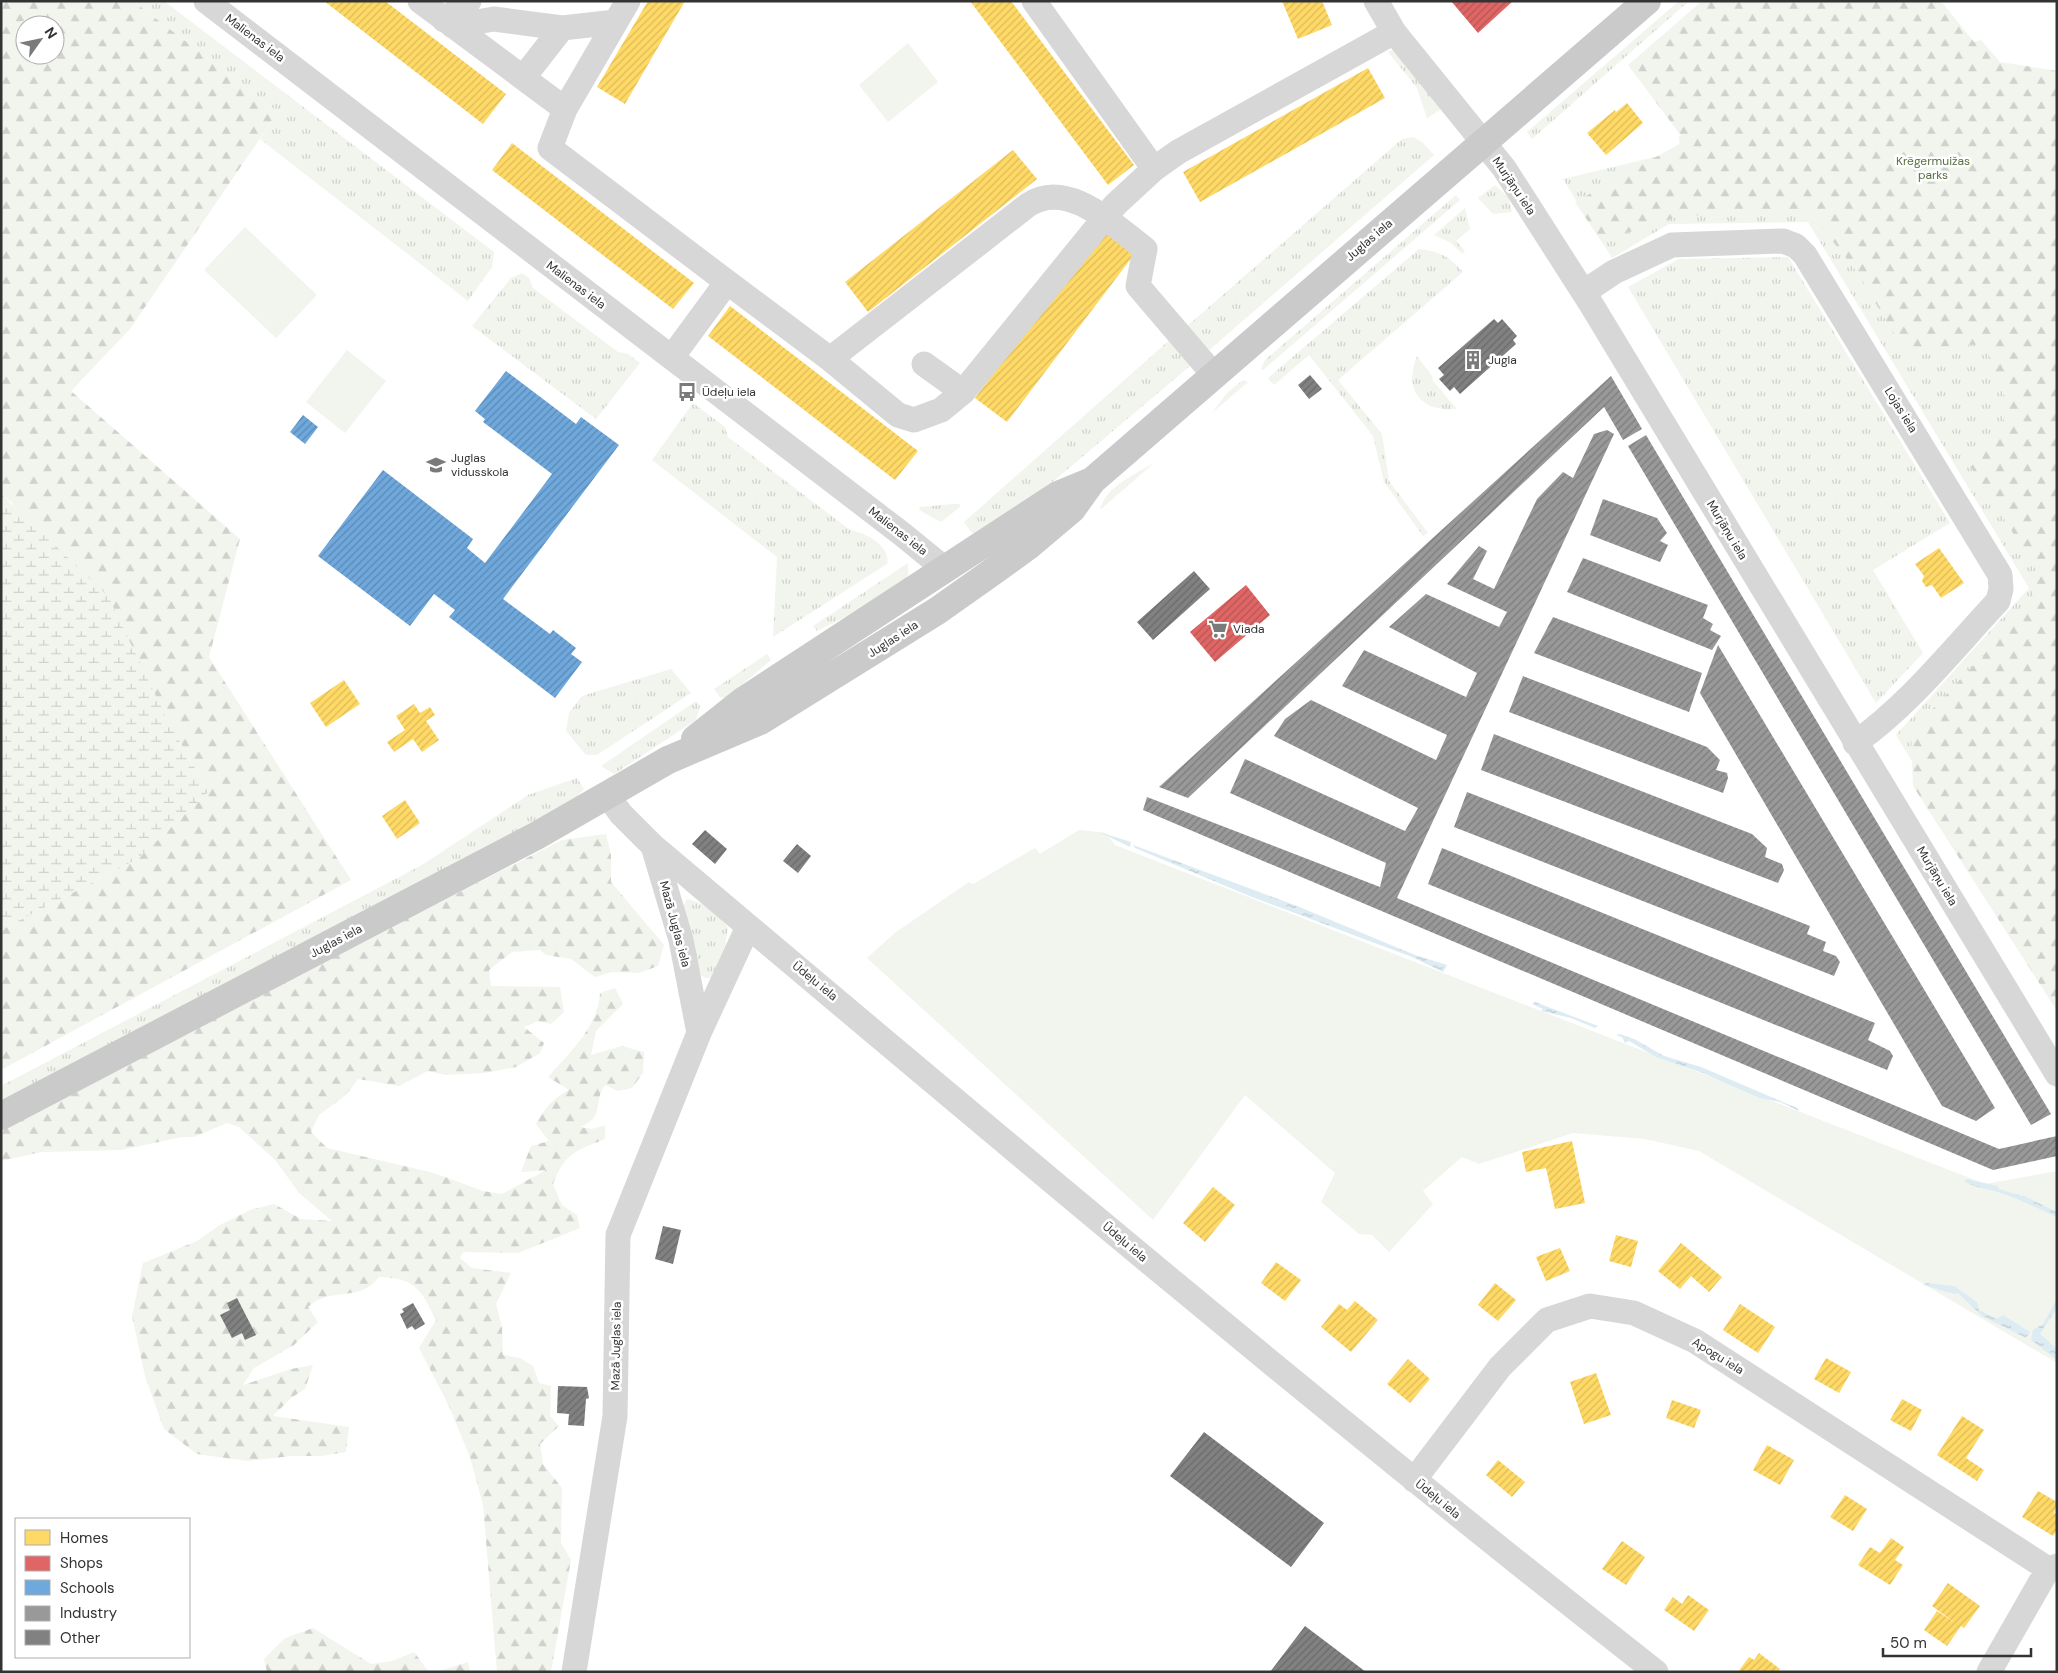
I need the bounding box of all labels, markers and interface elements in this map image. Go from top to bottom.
street label: Malienas iela [222,10,288,66]
north arrow [15,15,65,65]
text: N [41,24,61,42]
park label: Krēgermuižas parks [1896,153,1970,183]
street label: Murjāņu iela [1489,154,1539,218]
street label: Juglas iela [1342,215,1396,265]
street label: Malienas iela [543,257,609,313]
building icon: Jugla [1462,349,1484,371]
place label: Jugla [1488,352,1517,368]
bus stop icon: Ūdeļu iela [676,381,698,403]
place label: Ūdeļu iela [702,384,756,400]
street label: Lojas iela [1881,384,1921,436]
place label: Juglas vidusskola [451,450,509,480]
school or university icon: Juglas vidusskola [425,454,447,476]
street label: Murjāņu iela [1703,497,1751,563]
street label: Malienas iela [865,503,931,559]
street label: Juglas iela [865,617,921,661]
supermarket icon: Viada [1207,618,1229,640]
place label: Viada [1233,621,1265,637]
street label: Murjāņu iela [1913,843,1961,909]
street label: Mazā Juglas iela [656,879,694,969]
street label: Juglas iela [307,921,365,961]
street label: Ūdeļu iela [789,958,841,1004]
street label: Ūdeļu iela [1099,1219,1151,1265]
street label: Mazā Juglas iela [607,1301,625,1391]
street label: Apogu iela [1689,1334,1747,1378]
street label: Ūdeļu iela [1412,1476,1464,1522]
legend [15,1518,190,1658]
text: Homes [60,1528,109,1548]
text: Shops [60,1553,103,1573]
text: Schools [60,1578,115,1598]
text: Industry [60,1603,118,1623]
scale bar [1883,1626,2030,1658]
text: Other [60,1628,101,1648]
text: 50 m [1890,1633,1927,1653]

